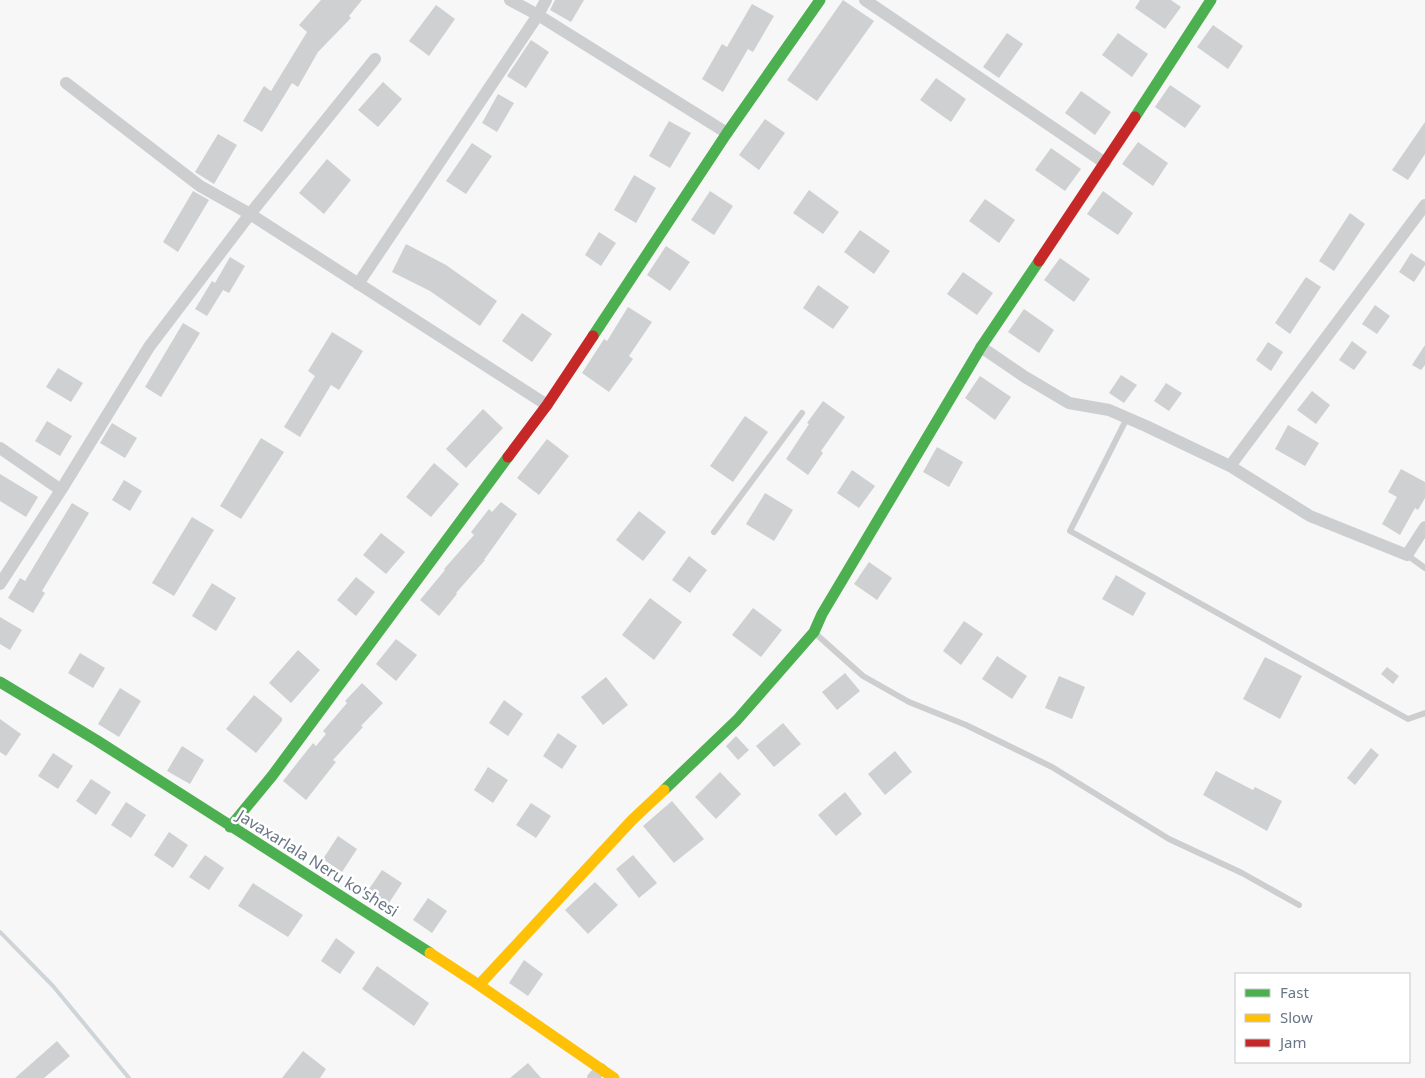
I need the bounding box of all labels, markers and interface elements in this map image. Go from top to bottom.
street label: Javaxarlala Neru ko'shesi [231,803,403,922]
legend [1235,973,1410,1063]
text: Fast [1280,982,1309,1002]
text: Slow [1280,1007,1313,1027]
text: Jam [1278,1032,1307,1052]

